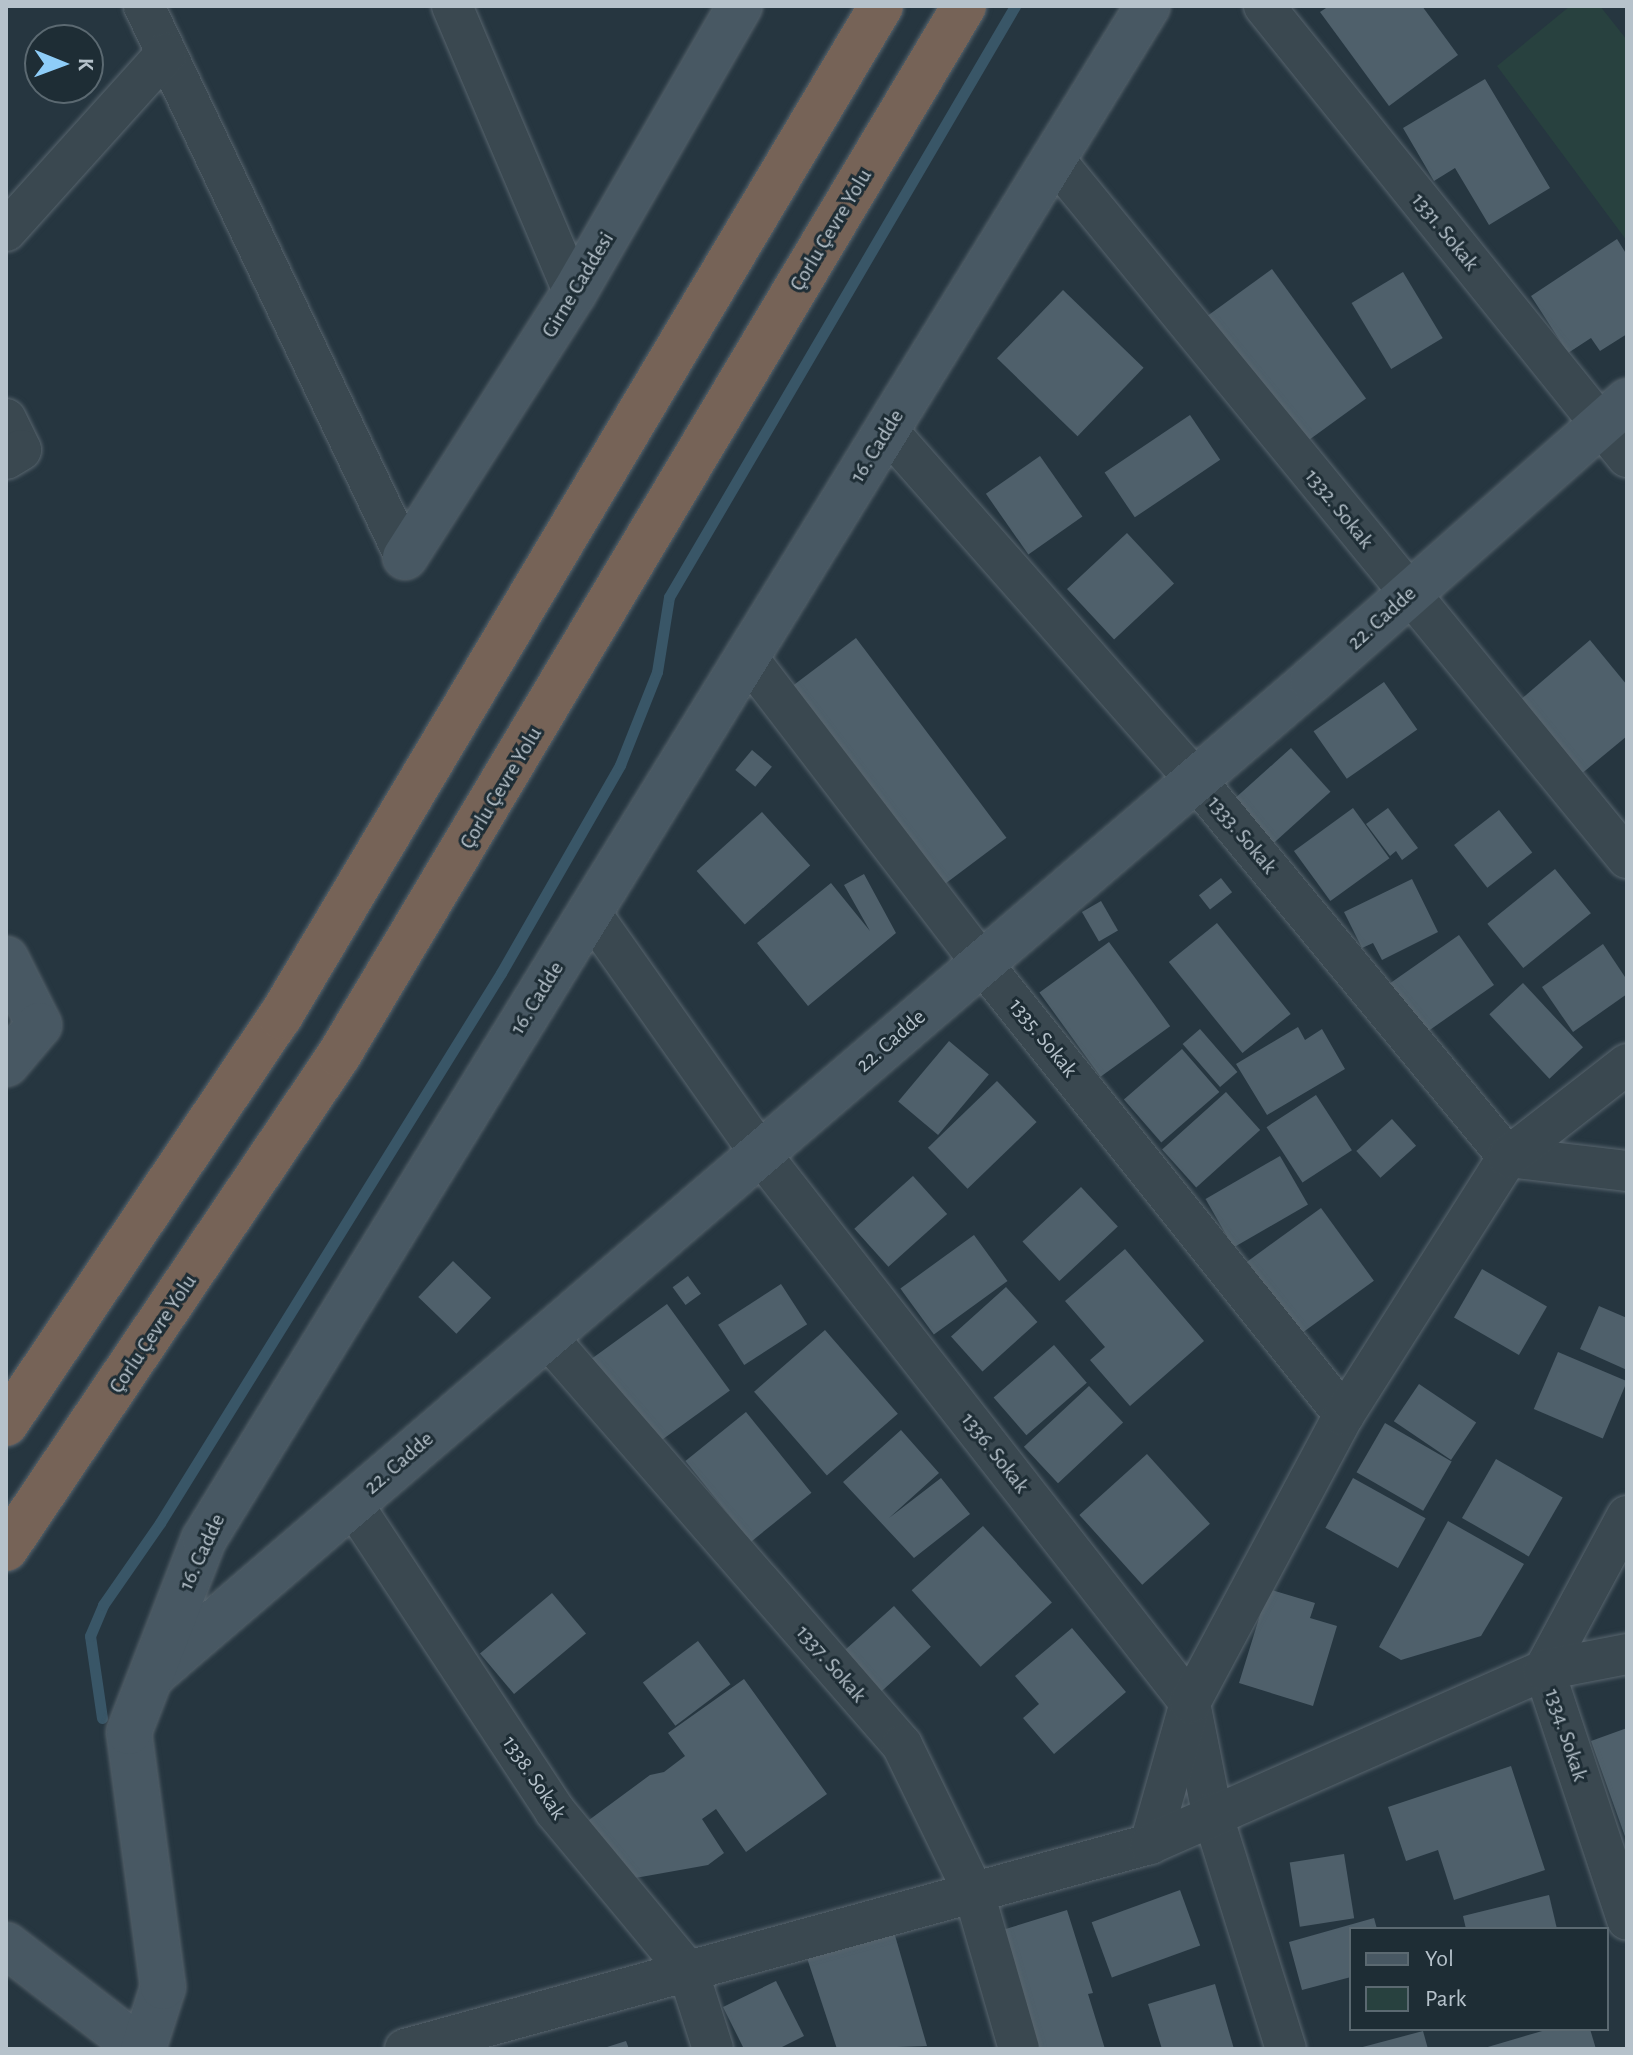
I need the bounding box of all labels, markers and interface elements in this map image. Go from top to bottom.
north arrow [24,24,104,104]
text: K [75,58,97,71]
street label: Çorlu Çevre Yolu [784,164,878,296]
street label: 1331. Sokak [1406,188,1484,276]
street label: Girne Caddesi [536,227,620,343]
street label: 16. Cadde [844,405,910,487]
street label: 1332. Sokak [1299,464,1379,554]
street label: 22. Cadde [1342,580,1422,656]
street label: Çorlu Çevre Yolu [454,722,548,854]
street label: 1333. Sokak [1202,791,1282,879]
street label: 16. Cadde [504,957,570,1039]
street label: 1335. Sokak [1003,993,1083,1083]
street label: 22. Cadde [851,1004,931,1078]
street label: Çorlu Çevre Yolu [103,1269,203,1399]
street label: 1336. Sokak [955,1407,1035,1499]
street label: 22. Cadde [359,1426,439,1500]
street label: 16. Cadde [173,1510,231,1594]
street label: 1337. Sokak [790,1620,872,1708]
street label: 1334. Sokak [1539,1686,1593,1784]
street label: 1338. Sokak [496,1731,572,1825]
legend [1349,1927,1609,2031]
text: Yol [1425,1947,1454,1971]
text: Park [1425,1987,1466,2011]

